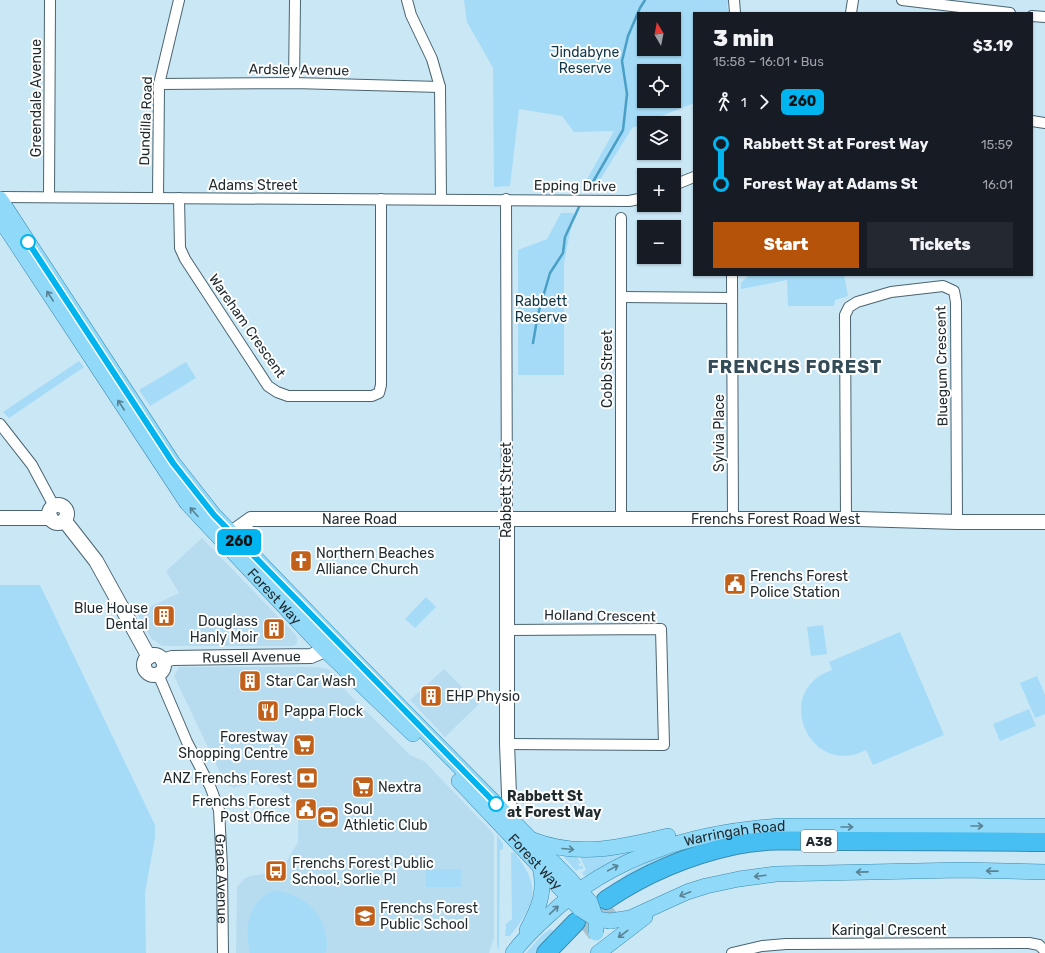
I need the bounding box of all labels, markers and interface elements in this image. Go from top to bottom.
north arrow [637,12,681,56]
map controls [637,12,681,264]
text: 3 min [713,25,774,52]
text: $3.19 [973,37,1013,55]
street label: Greendale Avenue [28,39,45,157]
park label: Jindabyne Reserve [551,44,620,77]
text: 15:58 – 16:01 · Bus [713,54,824,69]
street label: Ardsley Avenue [249,61,350,79]
button: locate [637,64,681,108]
street label: Dundilla Road [136,76,156,166]
icon: walk [713,91,735,113]
icon: forward [753,91,775,113]
text: 260 [789,93,816,110]
text: 1 [741,95,747,110]
button: layers [637,116,681,160]
text: Rabbett St at Forest Way [743,135,928,153]
text: 15:59 [981,137,1013,152]
button: + [637,168,681,212]
text: Forest Way at Adams St [743,175,918,193]
street label: Adams Street [209,177,298,194]
street label: Epping Drive [534,177,617,195]
text: 16:01 [982,177,1013,192]
button: − [637,220,681,264]
button: Start [713,222,859,268]
button: Tickets [867,222,1013,268]
unlabelled marker [20,234,36,250]
street label: Wareham Crescent [205,271,289,382]
one-way arrow [46,291,54,302]
park label: Rabbett Reserve [515,293,568,326]
street label: Bluegum Crescent [932,305,952,426]
street label: Cobb Street [599,330,616,408]
district label: FRENCHS FOREST [708,356,882,378]
street label: Sylvia Place [711,394,728,472]
one-way arrow [117,399,125,410]
street label: Rabbett Street [498,441,515,538]
one-way arrow [190,507,199,517]
street label: Naree Road [322,511,397,528]
street label: Frenchs Forest Road West [691,511,861,528]
line badge: 260 [216,529,262,555]
text: 260 [225,533,253,550]
place label: Northern Beaches Alliance Church [316,545,434,578]
church icon: Northern Beaches Alliance Church [288,548,314,574]
street label: Forest Way [244,565,305,628]
place label: Frenchs Forest Police Station [750,568,849,601]
public building icon: Frenchs Forest Police Station [722,571,748,597]
place label: Blue House Dental [74,600,148,633]
building icon: Blue House Dental [151,603,177,629]
street label: Holland Crescent [544,607,657,625]
place label: Douglass Hanly Moir [190,613,259,646]
building icon: Douglass Hanly Moir [261,616,287,642]
street label: Russell Avenue [202,648,301,666]
building icon: Star Car Wash [237,668,263,694]
place label: Star Car Wash [266,673,356,690]
building icon: EHP Physio [418,683,444,709]
place label: EHP Physio [446,688,520,705]
restaurant icon: Pappa Flock [255,698,281,724]
place label: Pappa Flock [284,703,364,720]
place label: Forestway Shopping Centre [178,729,288,762]
supermarket icon: Forestway Shopping Centre [291,732,317,758]
bank icon: ANZ Frenchs Forest [294,765,320,791]
place label: ANZ Frenchs Forest [163,770,293,787]
supermarket icon: Nextra [350,774,376,800]
place label: Nextra [378,779,421,796]
place label: Rabbett St at Forest Way [507,788,602,821]
place label: Frenchs Forest Post Office [192,793,291,826]
public building icon: Frenchs Forest Post Office [293,796,319,822]
marker: Rabbett St at Forest Way [488,796,504,812]
place label: Soul Athletic Club [344,801,428,834]
sports icon: Soul Athletic Club [315,804,341,830]
street label: Warringah Road [682,818,785,850]
one-way arrow [970,822,983,830]
one-way arrow [840,823,853,831]
street label: Forest Way [505,830,566,894]
road number: A38 [801,830,837,852]
street label: Grace Avenue [212,833,231,924]
one-way arrow [561,845,574,853]
place label: Frenchs Forest Public School, Sorlie Pl [292,855,434,888]
bus stop icon: Frenchs Forest Public School, Sorlie Pl [263,858,289,884]
one-way arrow [607,864,619,871]
one-way arrow [986,867,999,875]
one-way arrow [856,868,869,876]
one-way arrow [754,872,767,880]
one-way arrow [680,890,692,898]
place label: Frenchs Forest Public School [380,900,479,933]
school or university icon: Frenchs Forest Public School [352,903,378,929]
one-way arrow [549,906,559,915]
street label: Karingal Crescent [831,922,947,939]
one-way arrow [617,930,628,938]

